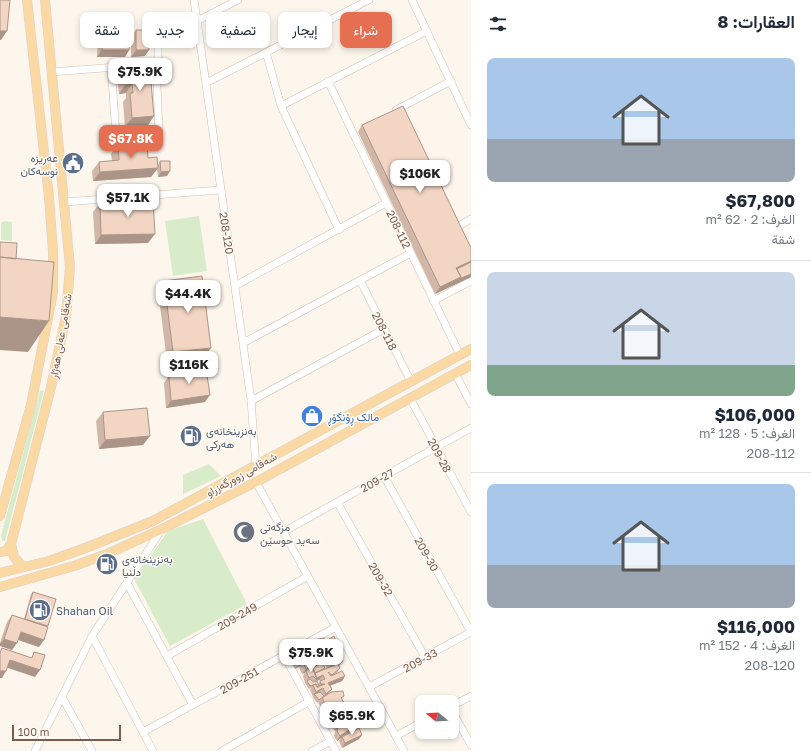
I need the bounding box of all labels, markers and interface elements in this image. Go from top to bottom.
text: العقارات: 8 [717,11,795,32]
chip: شقة [80,12,134,48]
chip: جديد [142,12,198,48]
chip: تصفية [206,12,270,48]
chip: إيجار [278,12,332,48]
chip: شراء [340,12,392,48]
icon: filters [487,13,509,35]
pin: $75.9K [107,58,173,92]
text: $75.9K [117,63,163,79]
icon: home [605,84,677,156]
pin: $67.8K [98,125,164,159]
text: $67.8K [108,130,154,146]
public building icon: عەریزە نوسەکان [60,150,86,176]
place label: عەریزە نوسەکان [20,151,58,178]
pin: $106K [392,160,448,194]
text: $106K [399,165,441,181]
pin: $57.1K [95,184,161,218]
text: $57.1K [106,189,150,205]
text: $67,800 [725,190,795,211]
street label: 208-112 [384,208,414,250]
street label: 208-120 [217,211,237,255]
text: الغرف: 2 · 62 m² [705,211,795,227]
text: شقة [772,231,795,247]
pin: $44.4K [155,280,221,314]
text: $44.4K [165,285,211,301]
street label: شەقامی عەلی هەژار [46,292,75,381]
icon: home [605,298,677,370]
street label: 208-118 [370,310,400,353]
pin: $116K [161,351,217,385]
text: $116K [169,356,209,372]
shop icon: مالک ڕۆنگۆڕ [299,403,325,429]
text: $106,000 [714,404,795,425]
place label: مالک ڕۆنگۆڕ [327,410,379,426]
fuel station icon: بەنزینخانەی هەرکی [178,423,204,449]
place label: بەنزینخانەی هەرکی [206,424,256,451]
text: الغرف: 5 · 128 m² [699,425,795,441]
street label: 209-28 [426,436,455,475]
text: 208-112 [746,445,795,461]
street label: شەقامی زوورگەزراو [203,449,279,500]
street label: 209-27 [358,465,396,494]
icon: home [605,510,677,582]
mosque icon: مزگەتی سەید حوسێن [231,519,257,545]
place label: مزگەتی سەید حوسێن [260,520,320,547]
street label: 209-30 [412,535,442,574]
fuel station icon: بەنزینخانەی دڵنیا [94,551,120,577]
place label: بەنزینخانەی دڵنیا [122,552,172,579]
street label: 209-32 [366,560,396,598]
fuel station icon: Shahan Oil [27,597,53,623]
street label: 209-249 [215,599,259,633]
place label: Shahan Oil [56,604,114,617]
text: $116,000 [717,616,795,637]
text: الغرف: 4 · 152 m² [699,637,795,653]
pin: $75.9K [278,639,344,673]
text: $75.9K [288,644,334,660]
street label: 209-33 [401,646,439,674]
text: 208-120 [745,657,795,673]
street label: 209-251 [217,664,261,696]
north arrow [415,695,459,739]
map controls [415,695,459,739]
pin: $65.9K [319,702,385,736]
text: $65.9K [329,707,375,723]
scale bar [12,723,121,742]
text: 100 m [18,725,49,738]

